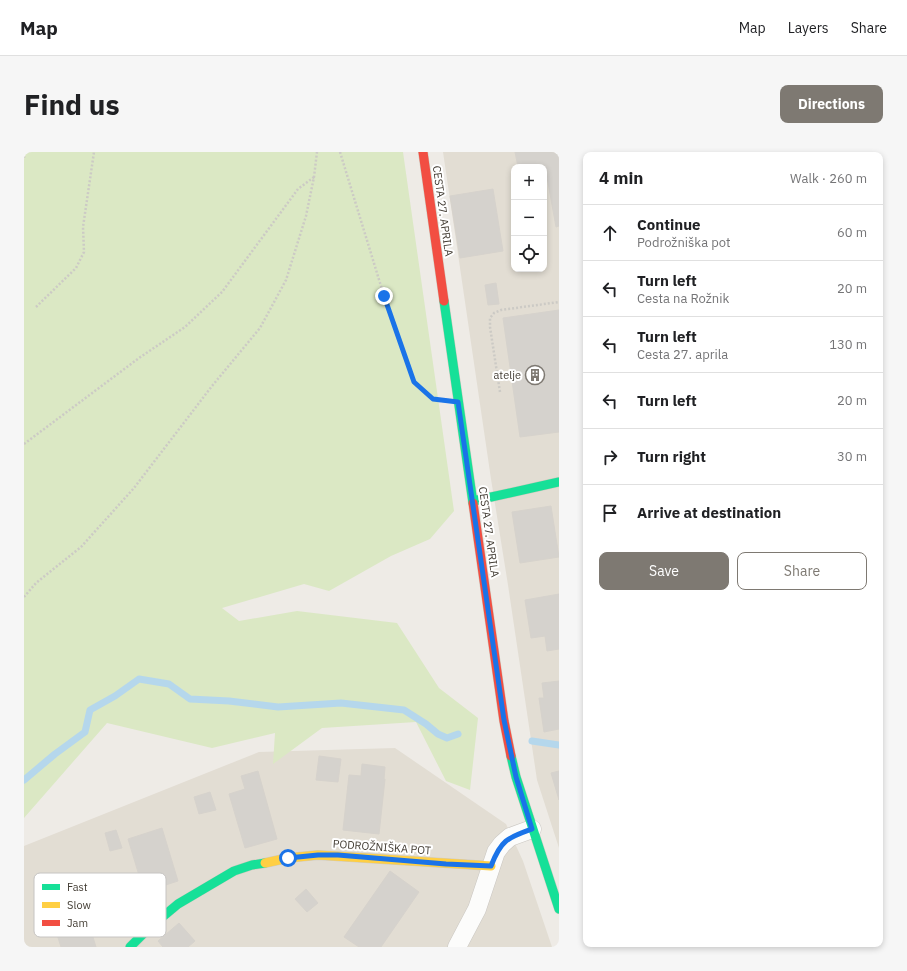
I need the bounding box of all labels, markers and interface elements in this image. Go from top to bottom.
text: Map [20,16,58,40]
text: Map [739,19,766,37]
text: Layers [788,19,829,37]
text: Share [851,19,887,37]
button: Directions [780,85,883,123]
text: Find us [24,86,120,123]
map controls [511,164,547,272]
button: + [511,164,547,200]
street label: CESTA 27. APRILA [430,165,456,257]
text: 4 min [599,167,643,189]
text: Walk · 260 m [790,170,867,187]
button: − [511,200,547,236]
text: Continue [637,215,701,234]
icon: ahead [599,222,621,244]
text: 60 m [837,224,867,241]
text: Podrožniška pot [637,234,731,251]
button: locate [511,236,547,272]
text: Turn left [637,271,697,290]
icon: left [599,278,621,300]
text: 20 m [837,280,867,297]
route end [375,287,393,305]
text: Cesta na Rožnik [637,290,729,307]
text: Turn left [637,327,697,346]
icon: left [599,334,621,356]
text: 130 m [829,336,867,353]
text: Cesta 27. aprila [637,346,728,363]
building icon: atelje [524,364,546,386]
place label: atelje [493,368,521,382]
icon: left [599,390,621,412]
text: Turn left [637,391,697,410]
text: 20 m [837,392,867,409]
icon: right [599,446,621,468]
text: Turn right [637,447,706,466]
text: 30 m [837,448,867,465]
street label: CESTA 27. APRILA [476,486,502,578]
icon: arrive [599,502,621,524]
text: Arrive at destination [637,503,781,522]
button: Save [599,552,729,590]
button: Share [737,552,867,590]
street label: PODROŽNIŠKA POT [332,837,432,857]
route start [279,849,297,867]
legend [34,873,166,937]
text: Fast [67,880,88,894]
text: Slow [67,898,91,912]
text: Jam [67,916,88,930]

